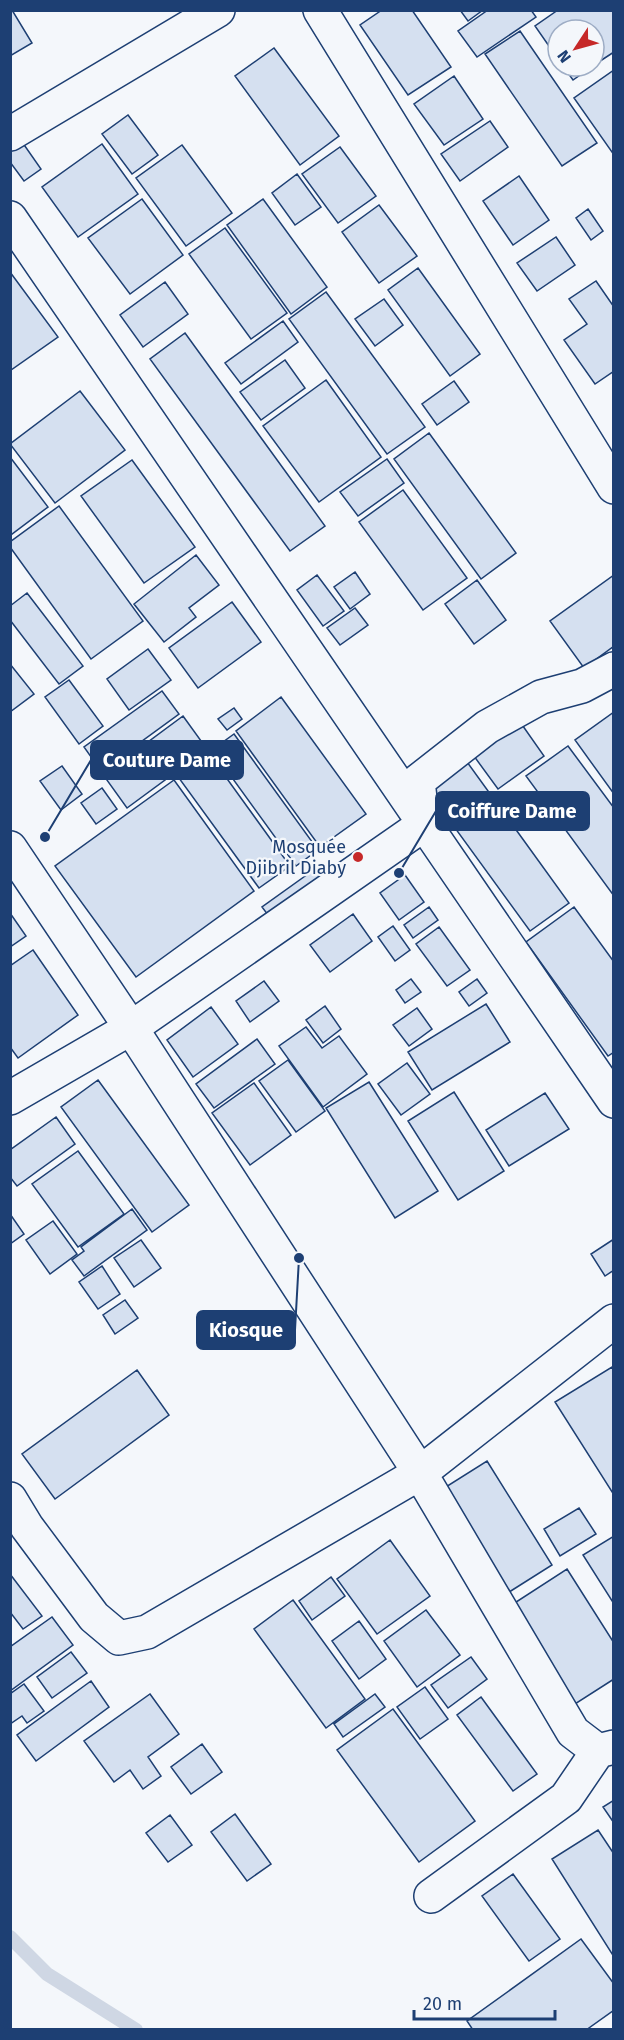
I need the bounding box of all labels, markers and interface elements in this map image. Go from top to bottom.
north arrow [546,18,606,78]
text: N [553,47,575,66]
callout: Couture Dame [91,741,243,779]
text: Couture Dame [103,748,231,772]
callout: Coiffure Dame [436,792,589,830]
text: Coiffure Dame [447,799,577,823]
place label: Mosquée Djibril Diaby [246,836,346,879]
marker: Mosquée Djibril Diaby [351,850,365,864]
callout: Kiosque [197,1311,295,1349]
text: Kiosque [209,1318,283,1342]
scale bar [414,1983,555,2021]
text: 20 m [423,1993,462,2015]

